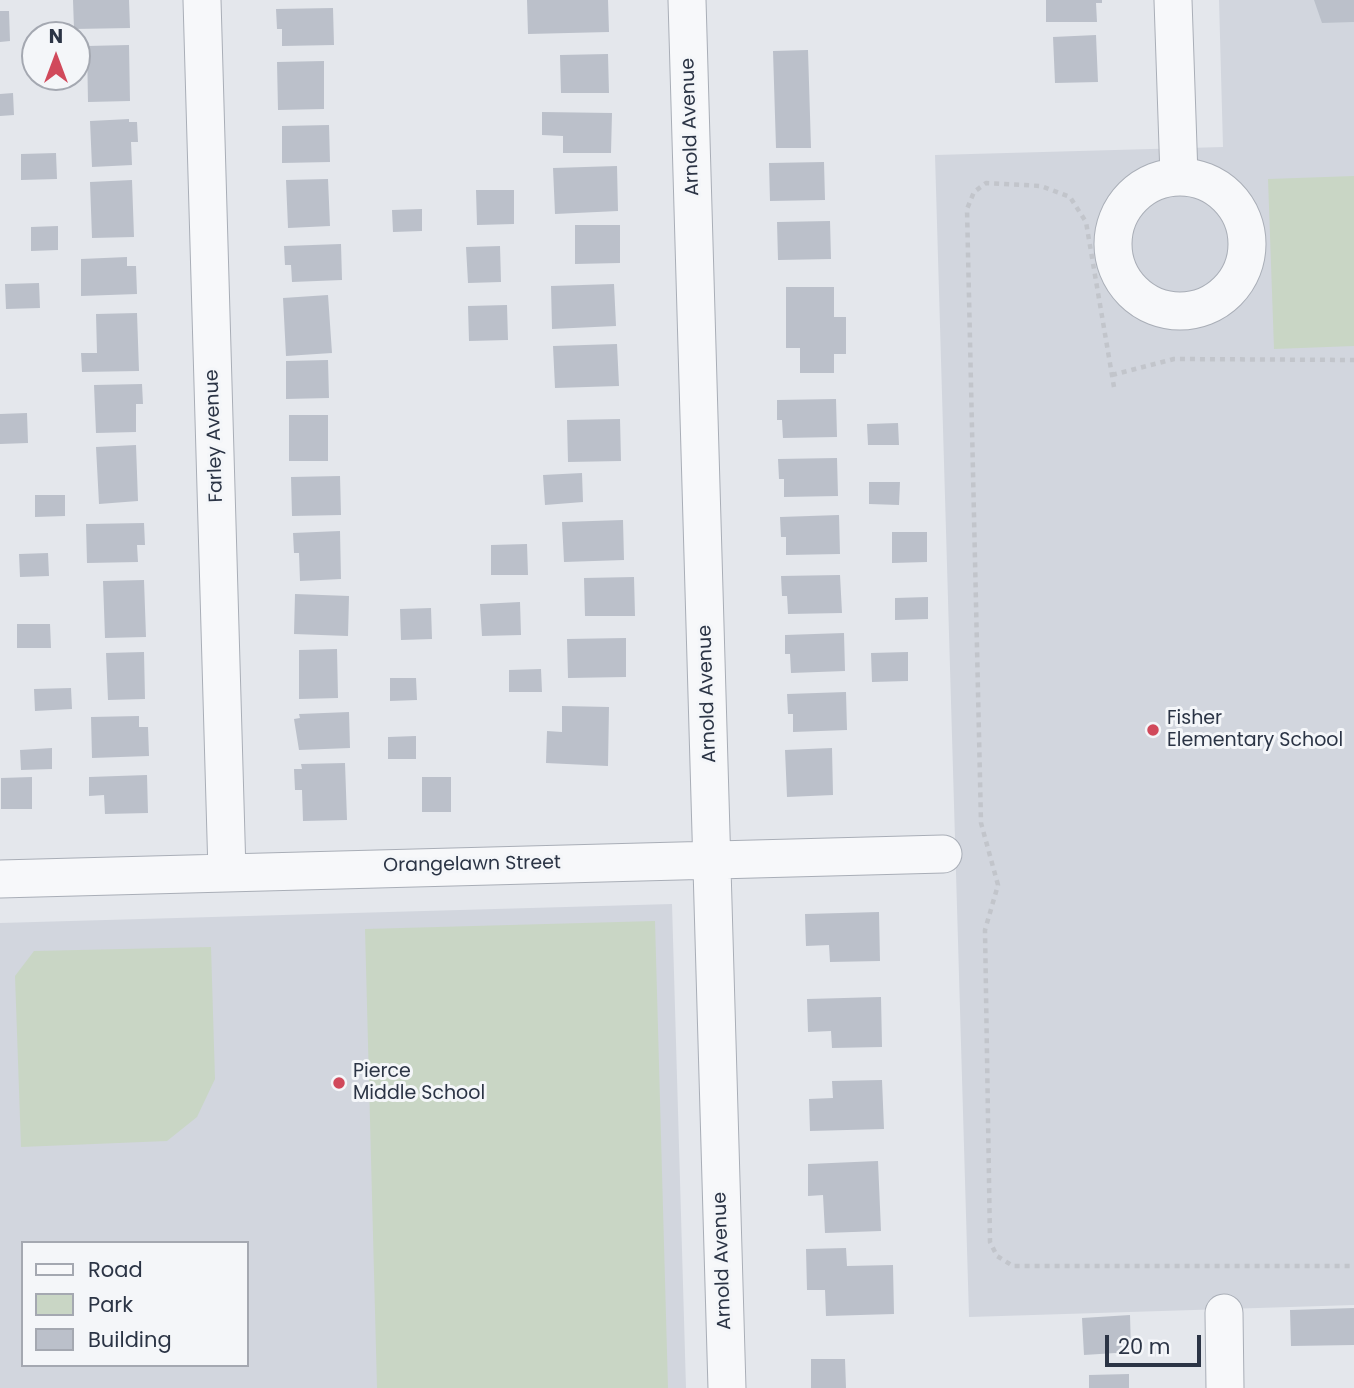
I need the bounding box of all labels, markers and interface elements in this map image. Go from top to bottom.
north arrow [21,21,91,91]
text: N [49,23,63,50]
street label: Arnold Avenue [677,58,705,196]
street label: Farley Avenue [201,369,229,503]
street label: Arnold Avenue [694,625,722,763]
place label: Fisher Elementary School [1167,708,1343,752]
marker: Fisher Elementary School [1145,722,1161,738]
street label: Orangelawn Street [383,852,561,878]
place label: Pierce Middle School [353,1061,485,1105]
marker: Pierce Middle School [331,1075,347,1091]
street label: Arnold Avenue [709,1192,737,1330]
legend [21,1241,248,1367]
text: Road [88,1255,143,1284]
text: Park [88,1290,133,1319]
scale bar [1109,1322,1205,1366]
text: Building [88,1325,172,1354]
text: 20 m [1118,1332,1171,1361]

